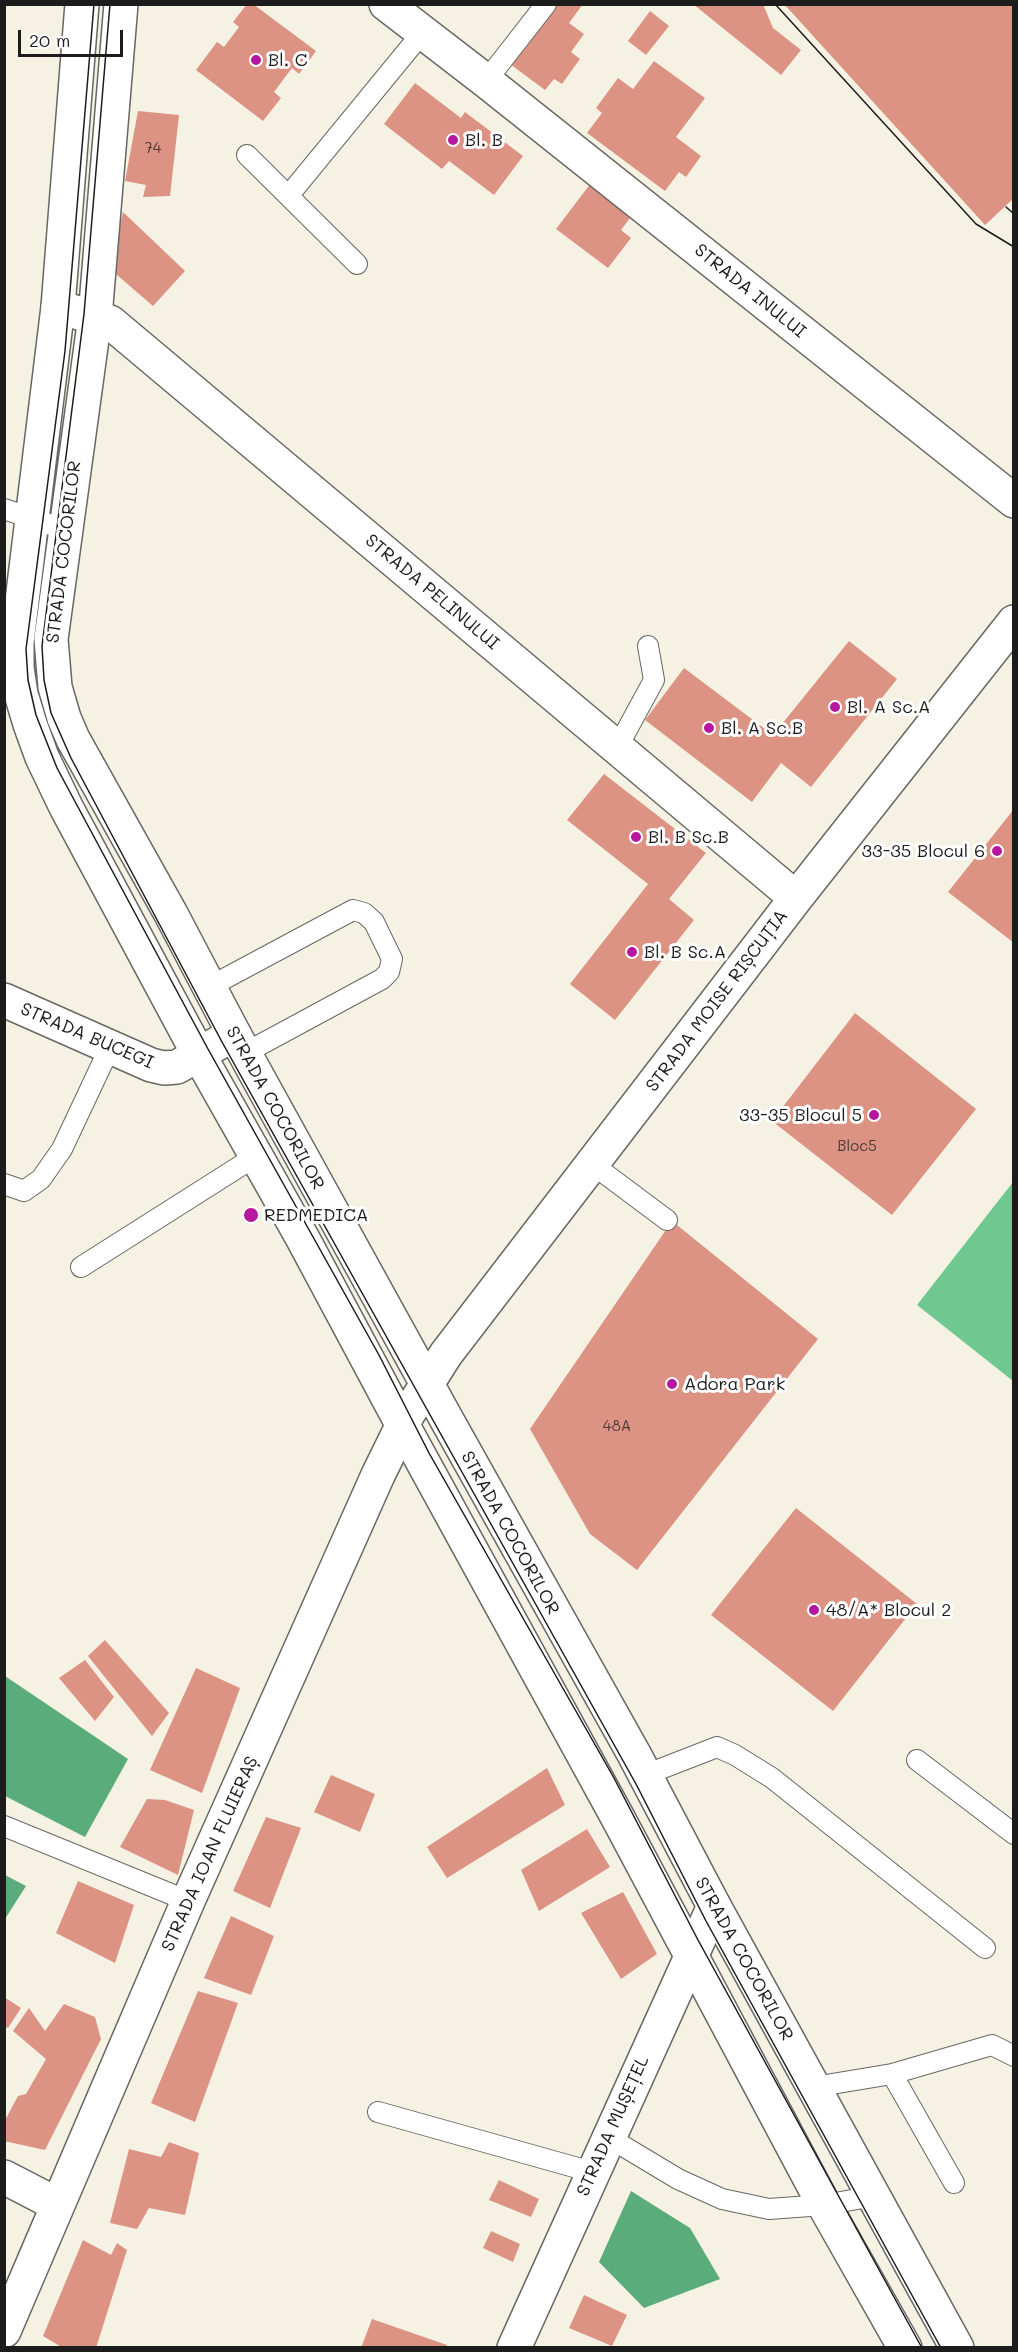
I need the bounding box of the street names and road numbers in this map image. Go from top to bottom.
street label: STRADA INULUI [690,239,810,343]
street label: STRADA COCORILOR [42,460,86,644]
street label: STRADA PELINULUI [361,530,503,654]
street label: STRADA MOISE RIȘCUȚIA [642,906,792,1096]
street label: STRADA BUCEGI [17,998,157,1074]
street label: STRADA COCORILOR [221,1022,329,1194]
street label: STRADA COCORILOR [456,1447,564,1619]
street label: STRADA IOAN FLUIERAȘ [157,1753,263,1955]
street label: STRADA COCORILOR [690,1873,798,2045]
street label: STRADA MUȘEȚEL [572,2052,654,2200]

